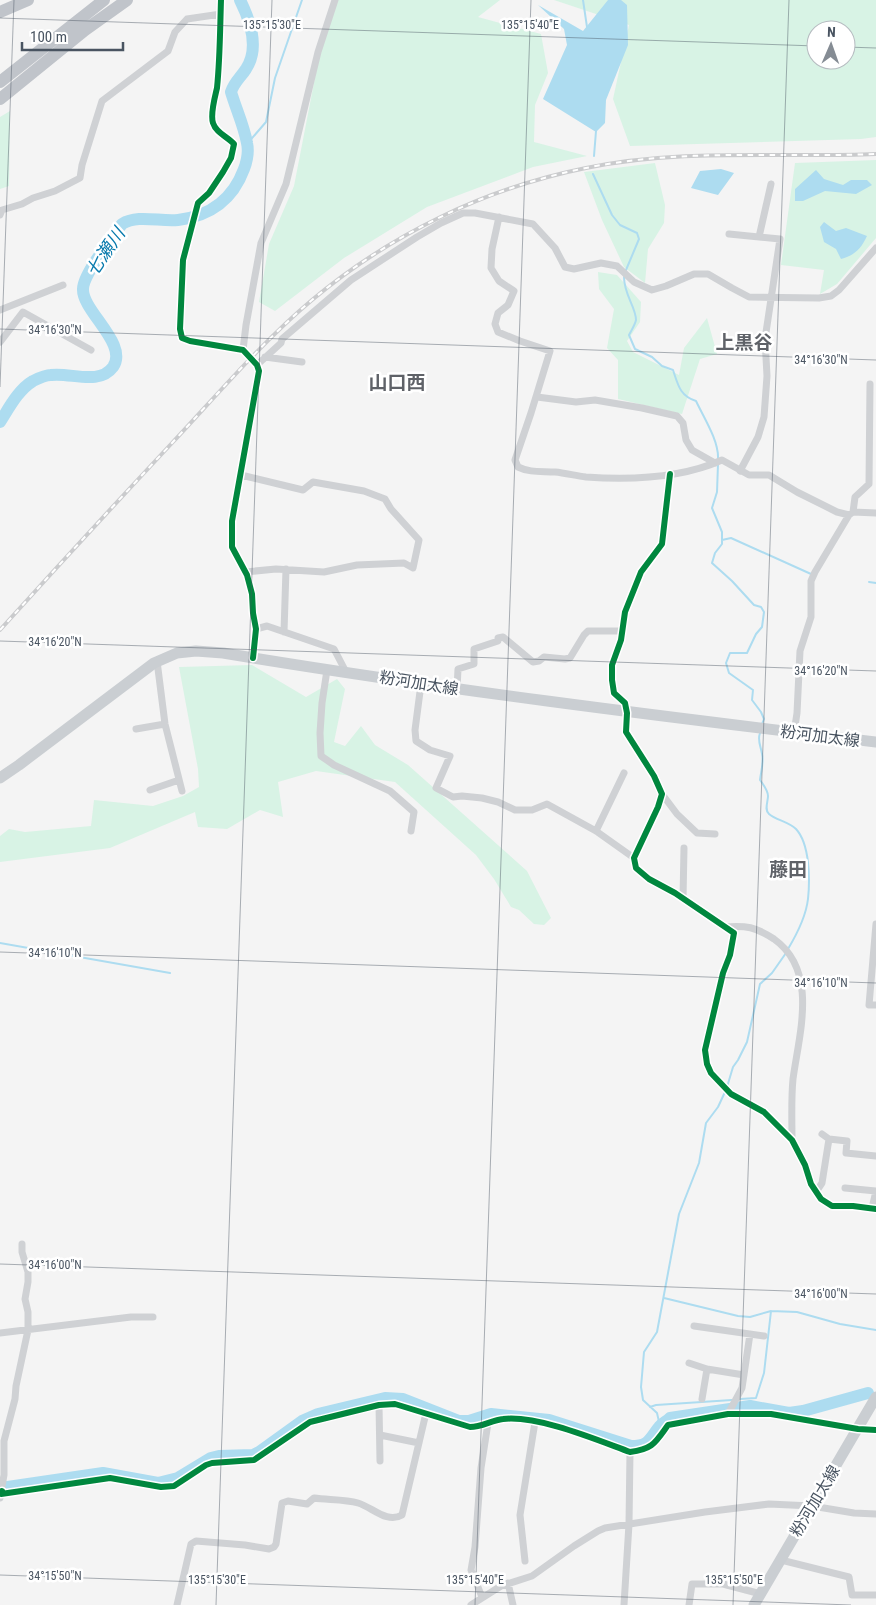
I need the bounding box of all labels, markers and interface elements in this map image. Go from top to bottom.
text: 135°15'30"E [243,18,301,32]
text: 135°15'40"E [501,18,559,32]
scale bar [22,20,124,52]
north arrow [806,20,856,70]
text: N [827,24,836,40]
text: 100 m [30,28,67,46]
water label: 七瀬川 [81,222,130,280]
text: 34°16'30"N [28,323,82,337]
district label: 上黒谷 [715,331,773,354]
text: 34°16'30"N [794,353,848,367]
district label: 山口西 [368,371,426,394]
text: 34°16'20"N [28,635,82,649]
text: 34°16'20"N [794,664,848,678]
street label: 粉河加太線 [378,667,460,699]
street label: 粉河加太線 [779,722,861,750]
district label: 藤田 [769,858,807,881]
text: 34°16'10"N [28,946,82,960]
text: 34°16'10"N [794,976,848,990]
text: 34°16'00"N [28,1258,82,1272]
text: 34°16'00"N [794,1287,848,1301]
street label: 粉河加太線 [786,1462,844,1540]
text: 34°15'50"N [28,1569,82,1583]
text: 135°15'30"E [188,1573,246,1587]
text: 135°15'40"E [446,1573,504,1587]
text: 135°15'50"E [705,1573,763,1587]

